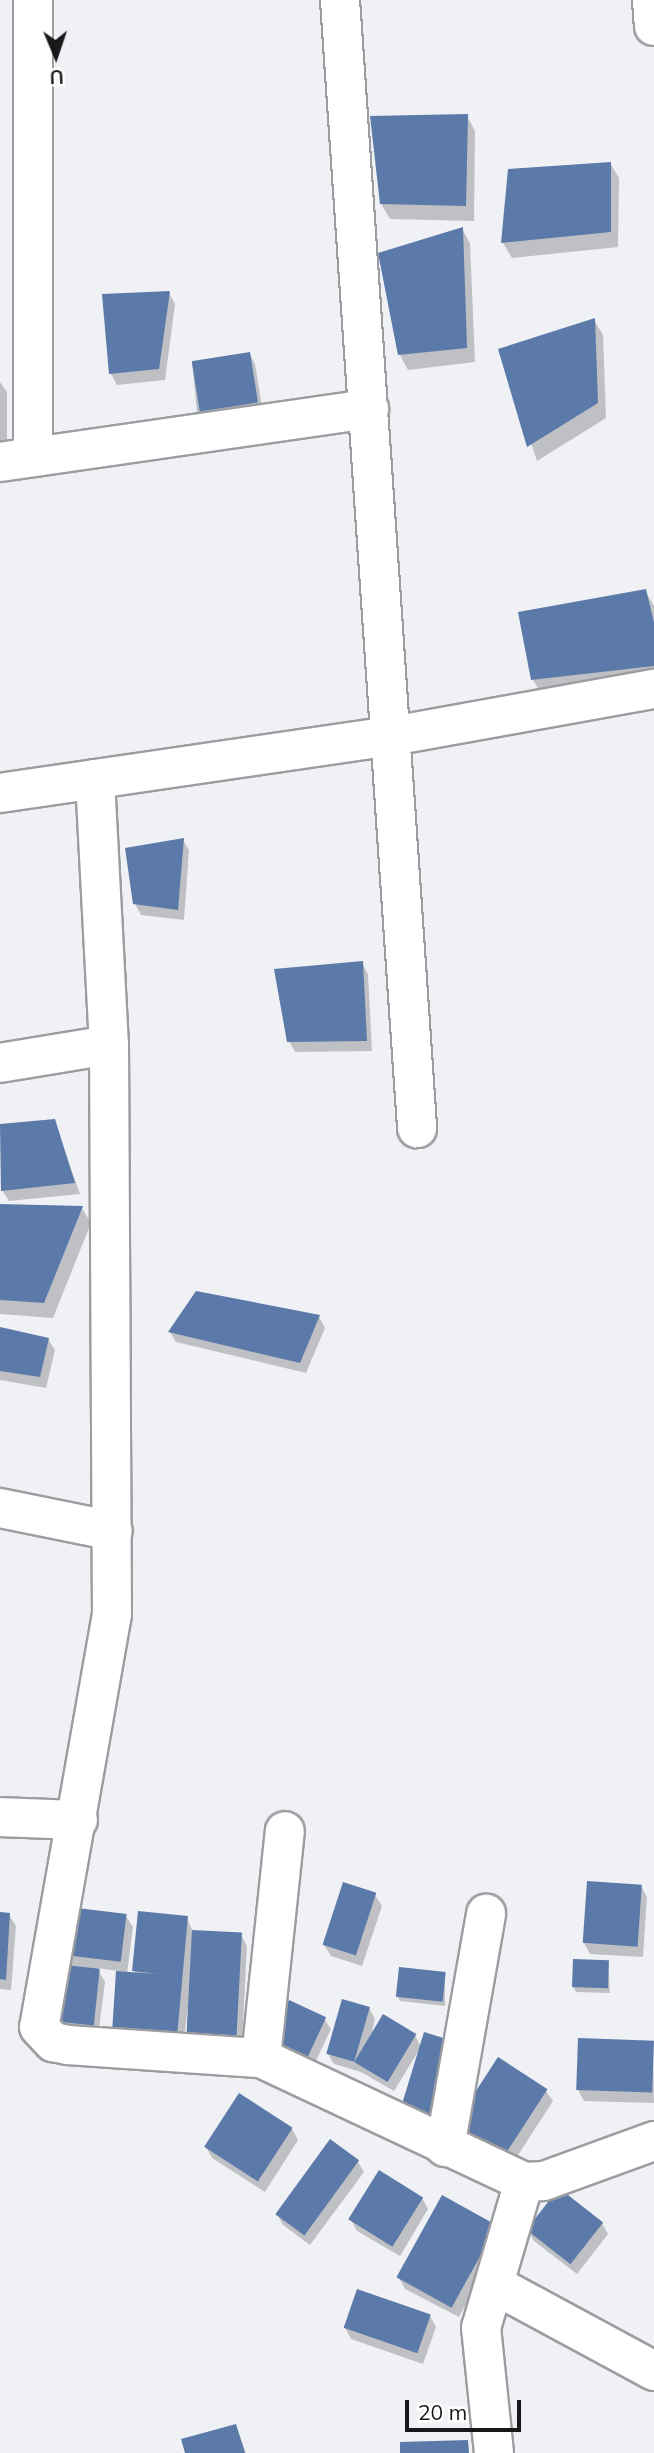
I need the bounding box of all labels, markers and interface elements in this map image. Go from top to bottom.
north arrow [21,21,91,91]
text: U [49,65,64,89]
scale bar [409,2386,524,2430]
text: 20 m [418,2399,467,2425]

